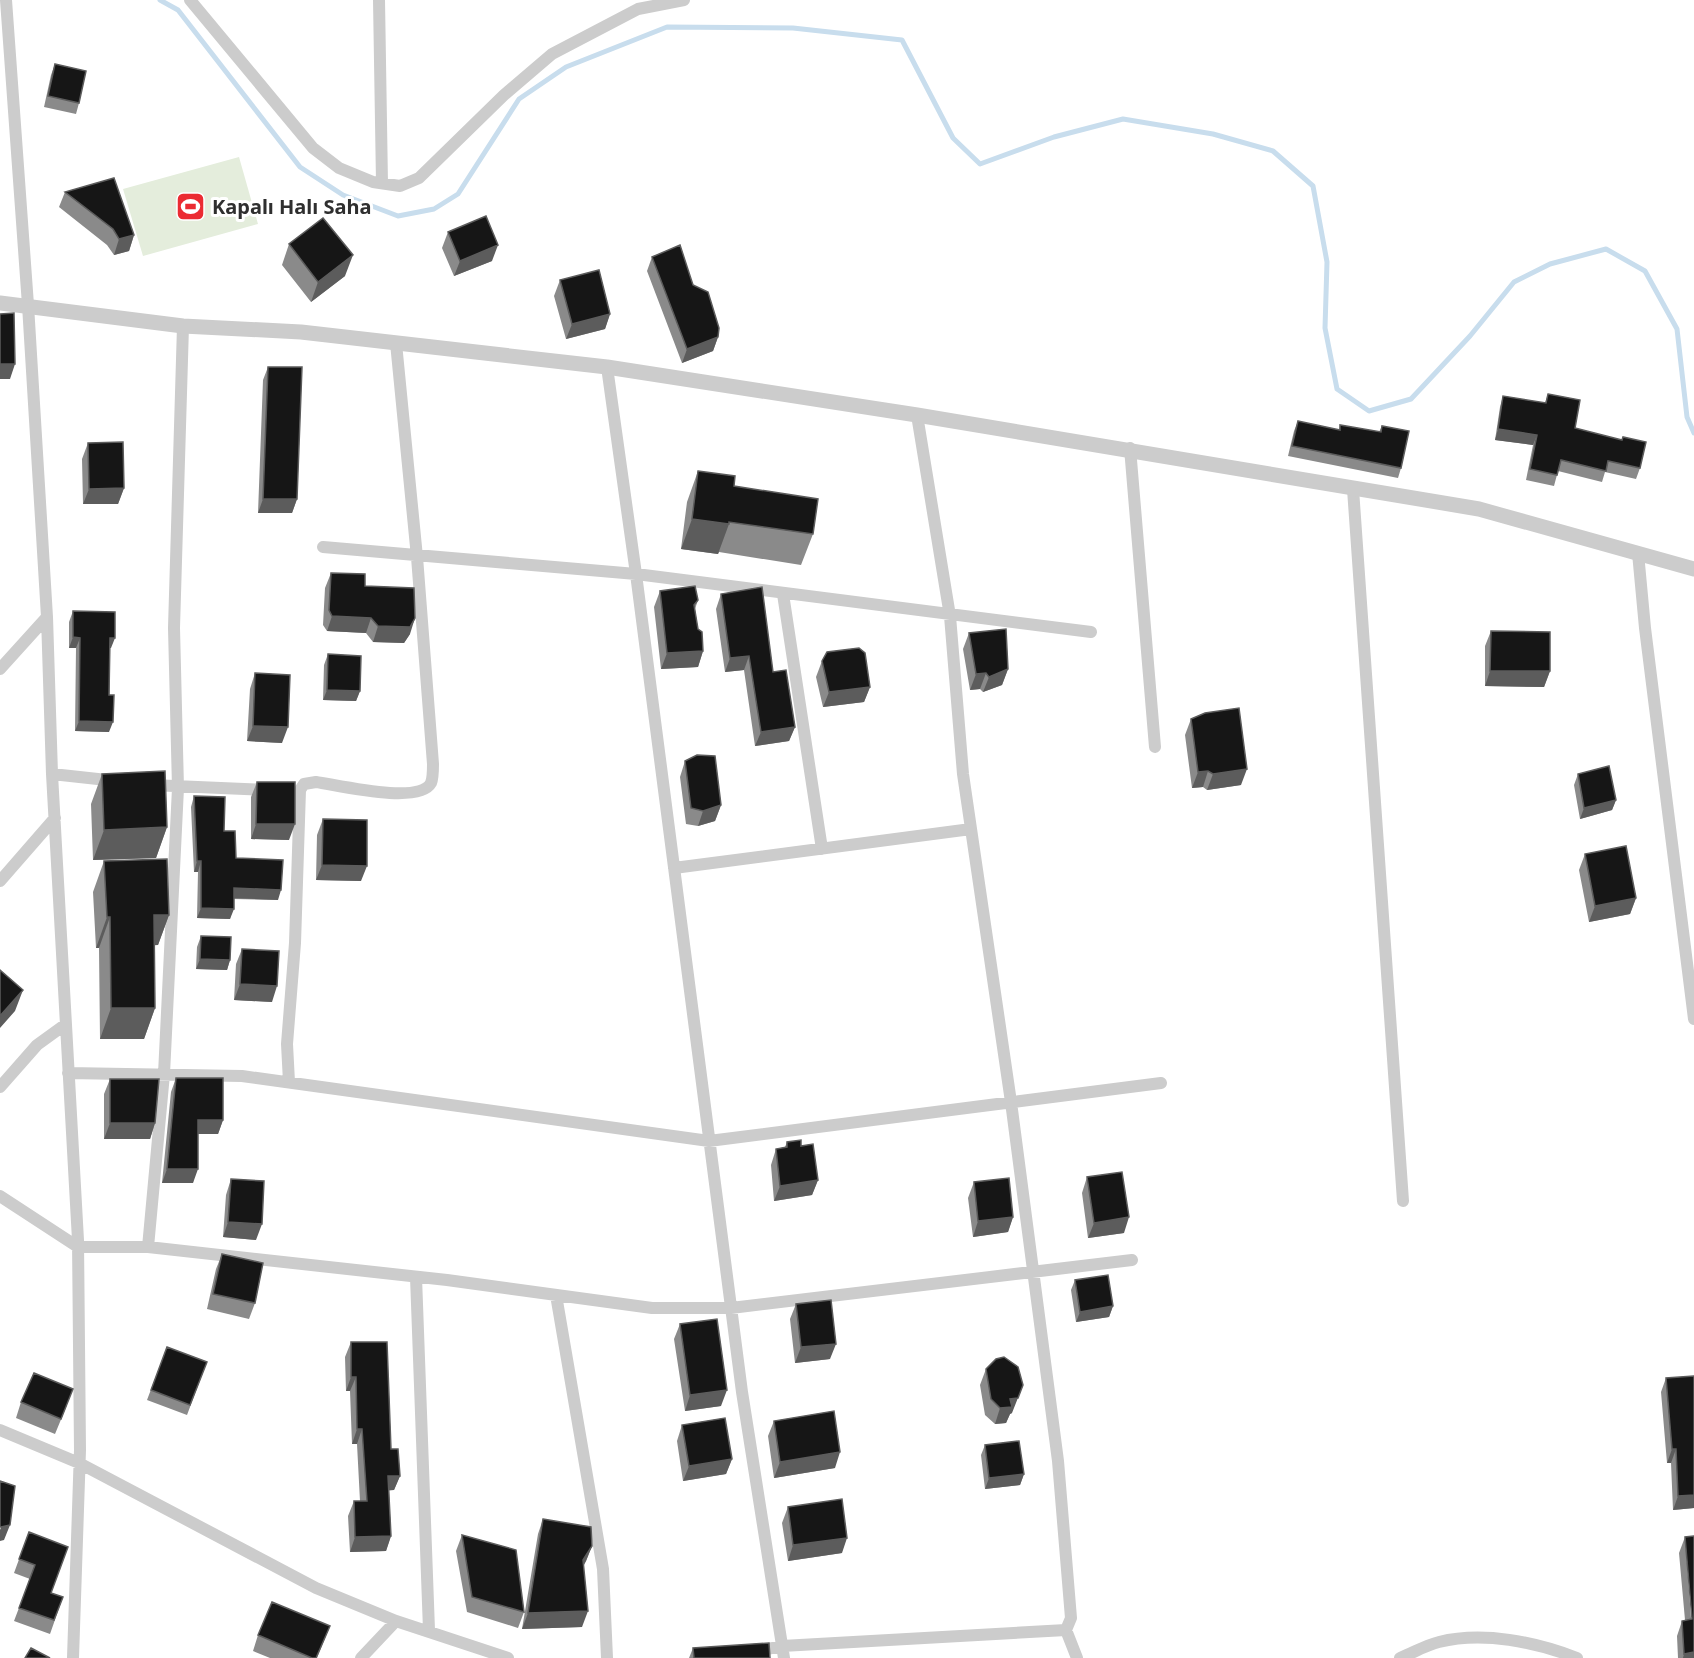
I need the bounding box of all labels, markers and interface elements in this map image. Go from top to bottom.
sports icon: Kapalı Halı Saha [175,191,207,223]
place label: Kapalı Halı Saha [212,193,371,220]

